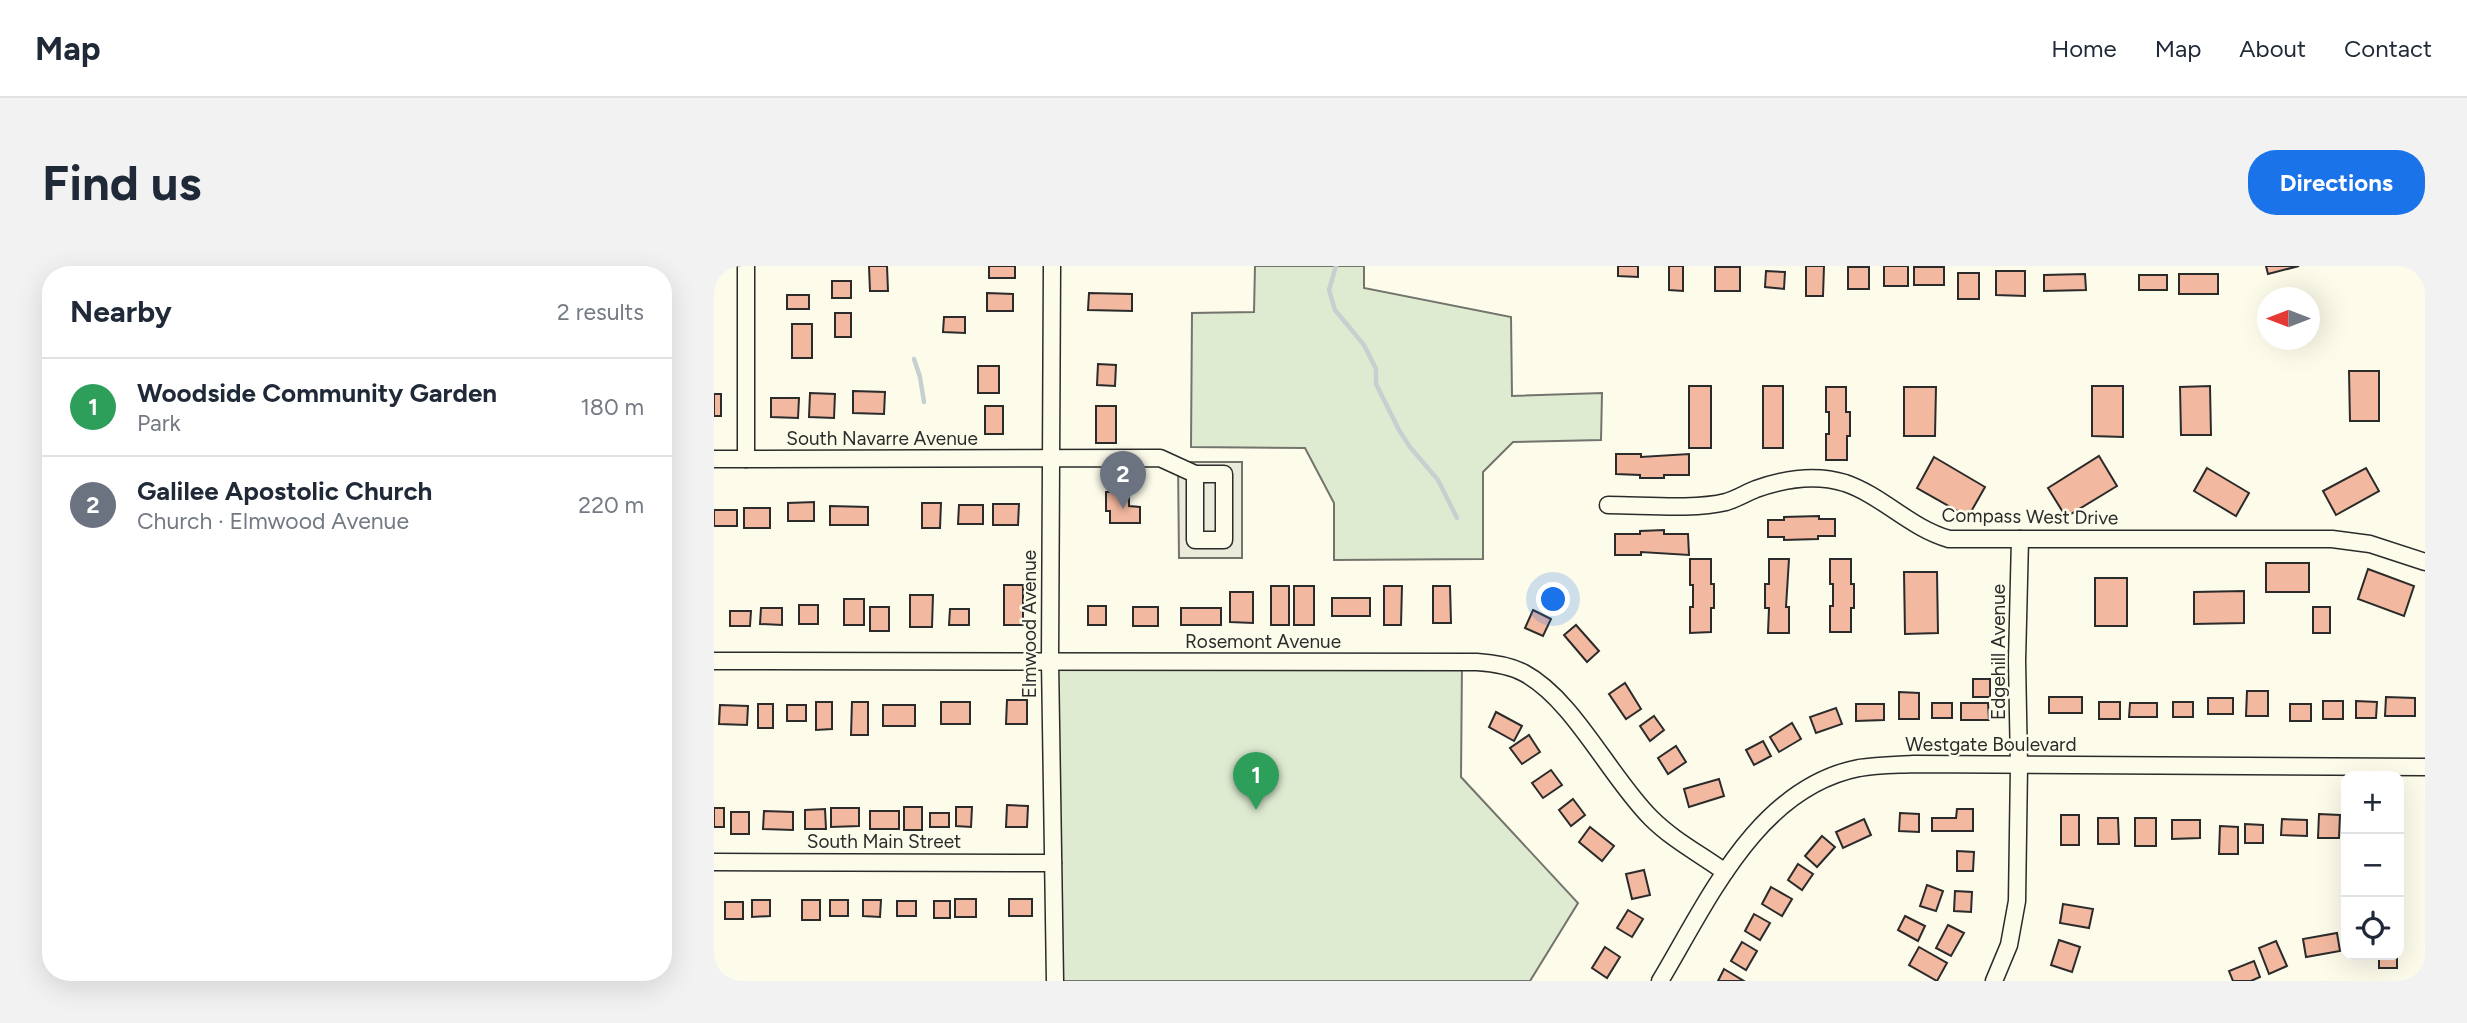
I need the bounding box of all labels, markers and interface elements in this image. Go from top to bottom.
text: Map [35,29,101,68]
text: Home [2051,34,2117,63]
text: Map [2155,34,2201,63]
text: About [2239,34,2306,63]
text: Contact [2344,34,2432,63]
button: Directions [2248,150,2425,215]
text: Find us [42,153,201,212]
north arrow [2257,287,2320,350]
text: Nearby [70,293,172,330]
text: 2 results [557,298,644,326]
text: Woodside Community Garden [137,377,497,409]
text: 1 [88,393,98,421]
text: 180 m [580,393,644,421]
text: Park [137,409,181,437]
street label: South Navarre Avenue [786,427,978,450]
pin: 2 [1100,451,1146,509]
text: Galilee Apostolic Church [137,475,432,507]
text: 2 [86,491,100,519]
text: 220 m [578,491,644,519]
street label: Compass West Drive [1941,503,2119,530]
text: Church · Elmwood Avenue [137,507,409,535]
street label: Elmwood Avenue [1018,550,1041,698]
your location [1536,582,1570,616]
street label: Edgehill Avenue [1987,584,2010,720]
street label: Rosemont Avenue [1185,630,1341,653]
street label: Westgate Boulevard [1905,733,2077,756]
pin: 1 [1233,752,1279,810]
map controls [2341,771,2404,960]
button: + [2341,771,2404,834]
street label: South Main Street [807,830,961,853]
button: − [2341,834,2404,897]
button: locate [2341,897,2404,960]

